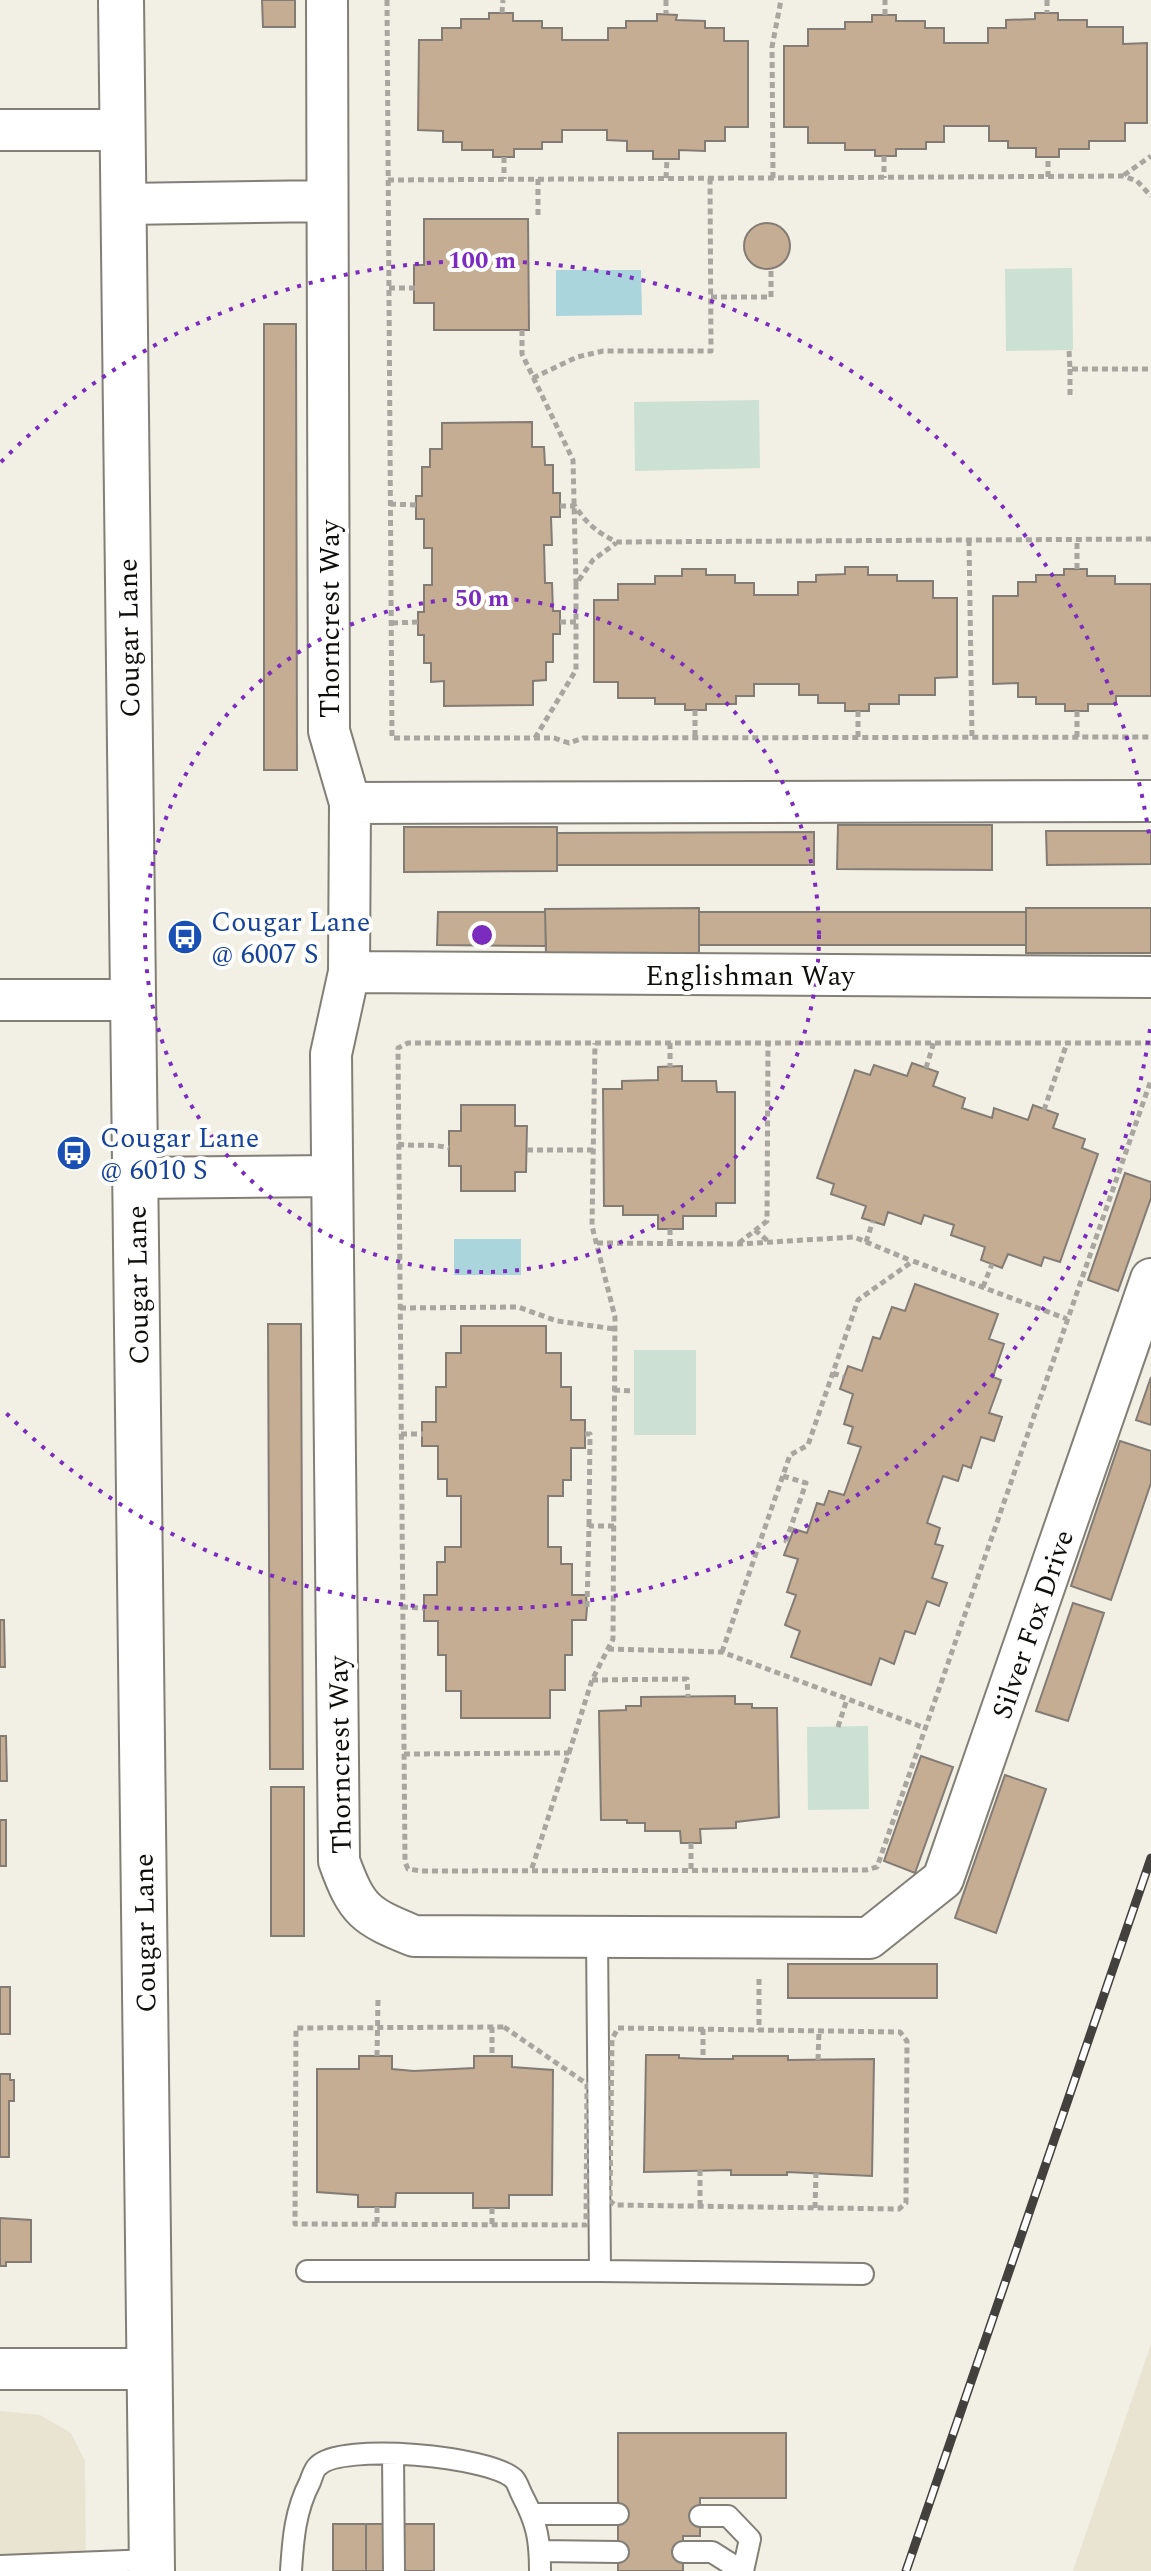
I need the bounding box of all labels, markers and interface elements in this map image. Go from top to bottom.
text: 100 m [448,243,516,279]
street label: Thorncrest Way [309,518,352,718]
street label: Cougar Lane [107,558,152,718]
text: 50 m [455,581,510,617]
place label: Cougar Lane @ 6007 S [211,901,370,976]
bus stop icon: Cougar Lane @ 6007 S [166,918,204,956]
centre of rings [468,921,496,949]
street label: Englishman Way [645,955,856,998]
place label: Cougar Lane @ 6010 S [100,1117,259,1192]
bus stop icon: Cougar Lane @ 6010 S [55,1134,93,1172]
street label: Cougar Lane [116,1205,161,1365]
street label: Silver Fox Drive [981,1524,1086,1725]
street label: Thorncrest Way [317,1654,364,1855]
street label: Cougar Lane [123,1853,168,2013]

